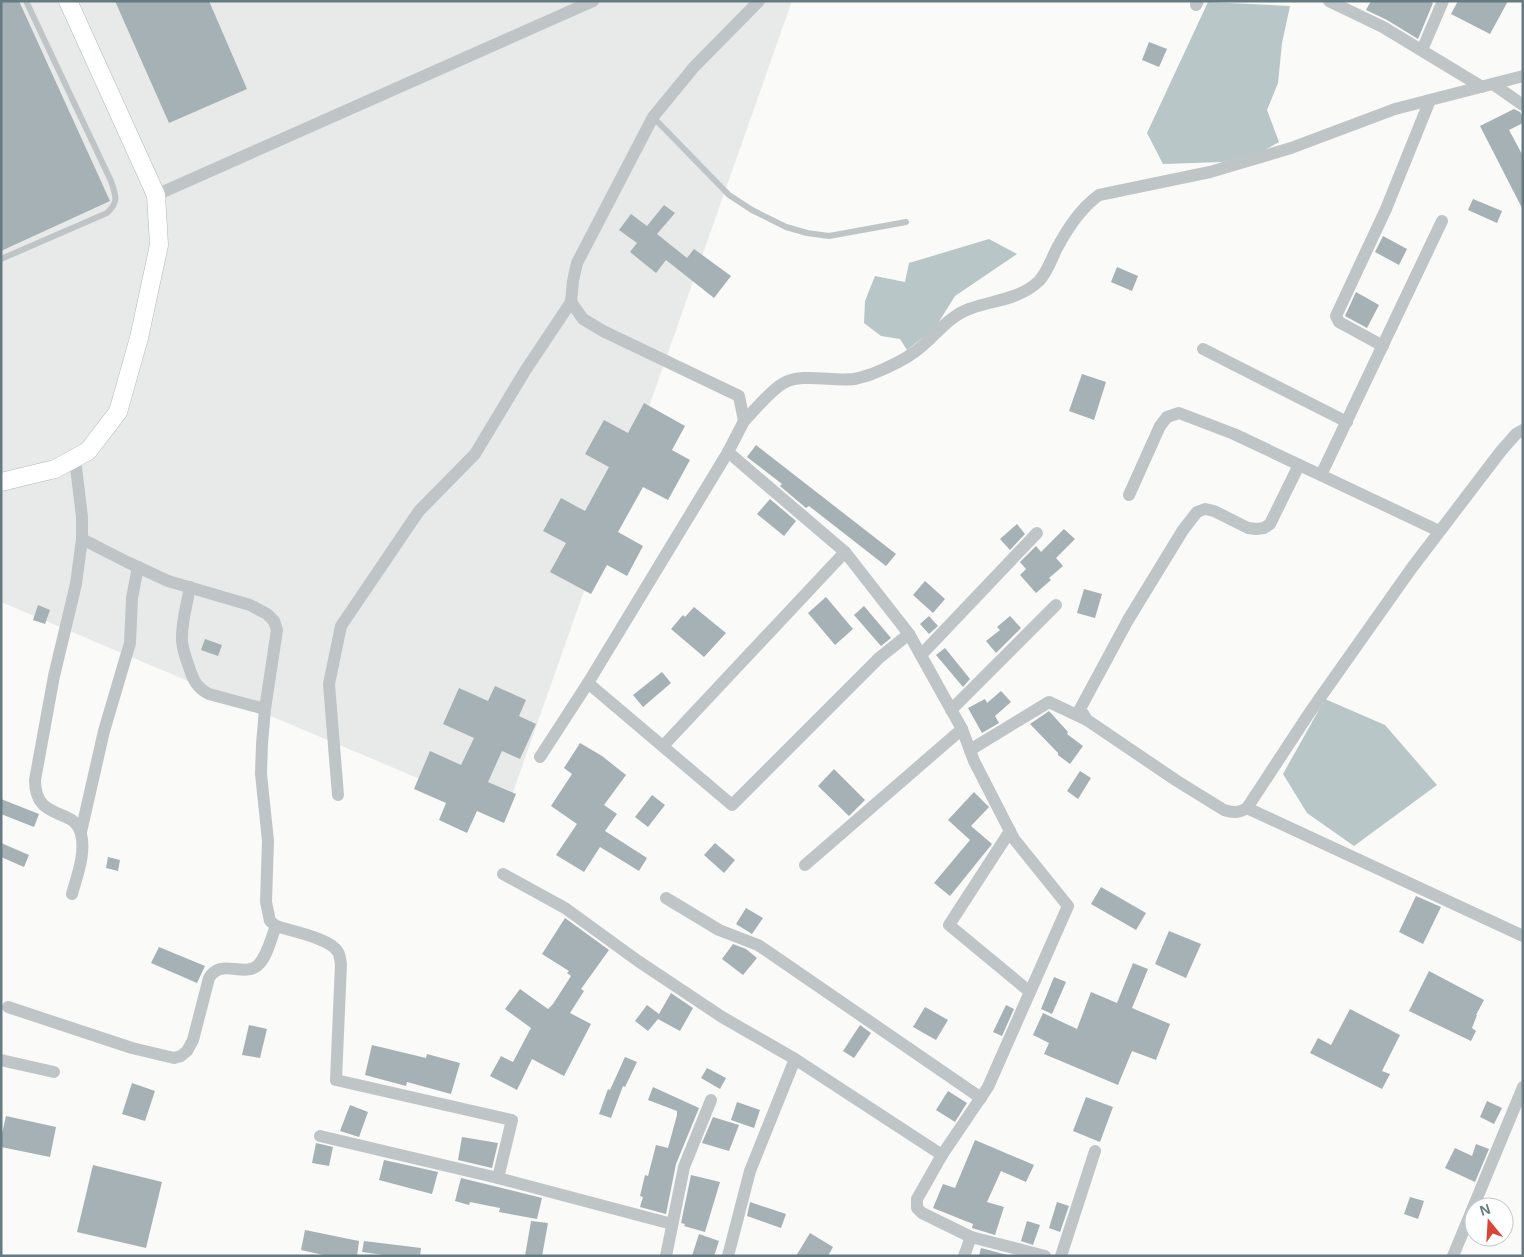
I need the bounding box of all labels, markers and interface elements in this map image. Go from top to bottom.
north arrow [1464,1197,1514,1247]
text: N [1478,1200,1492,1219]

